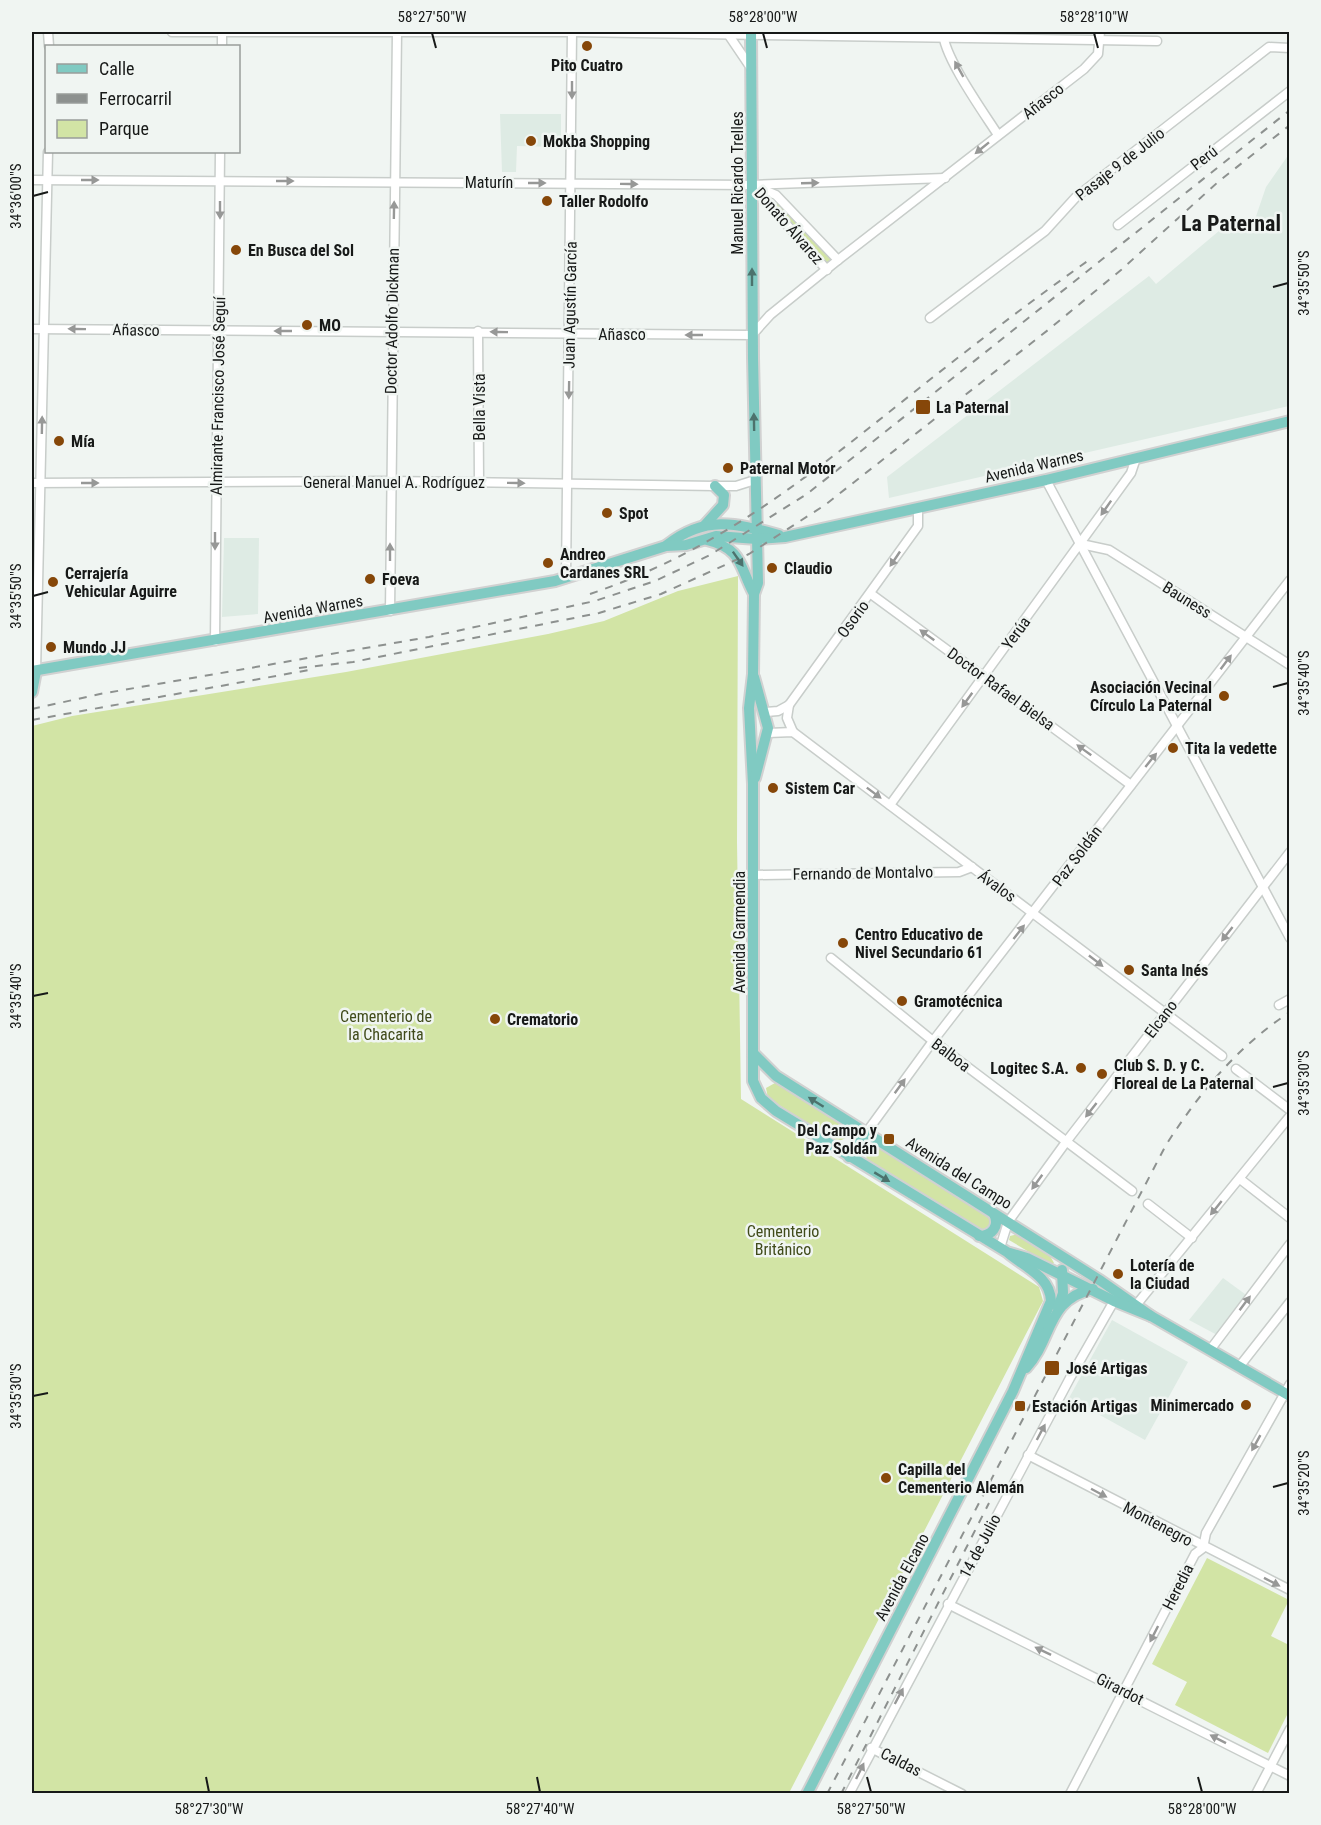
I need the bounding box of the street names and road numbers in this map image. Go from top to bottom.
street label: Añasco [1018,79,1068,123]
street label: Manuel Ricardo Trelles [728,111,747,255]
street label: Pasaje 9 de Julio [1072,123,1168,205]
street label: Perú [1187,142,1221,174]
street label: Maturín [465,173,513,192]
street label: Donato Álvarez [751,184,827,268]
street label: Juan Agustín García [559,241,581,369]
street label: Doctor Adolfo Dickman [381,248,403,394]
street label: Almirante Francisco José Seguí [207,295,229,496]
street label: Añasco [112,320,160,340]
street label: Añasco [598,325,646,344]
street label: Bella Vista [470,373,489,441]
street label: Avenida Warnes [983,445,1085,487]
street label: General Manuel A. Rodríguez [303,473,485,492]
street label: Bauness [1159,578,1215,622]
street label: Avenida Warnes [262,591,364,627]
street label: Osorio [833,597,873,641]
street label: Yerúa [998,613,1034,653]
street label: Doctor Rafael Bielsa [944,644,1058,734]
street label: Paz Soldán [1048,822,1106,890]
street label: Fernando de Montalvo [793,862,933,884]
street label: Ávalos [974,866,1020,906]
street label: Avenida Garmendia [730,871,749,993]
street label: Elcano [1141,996,1181,1042]
street label: Balboa [928,1034,974,1076]
street label: Avenida del Campo [903,1133,1015,1213]
street label: Montenegro [1120,1498,1196,1550]
street label: 14 de Julio [955,1511,1005,1581]
street label: Avenida Elcano [871,1530,933,1624]
street label: Heredia [1158,1561,1198,1613]
street label: Girardot [1093,1669,1147,1709]
street label: Caldas [877,1744,925,1780]

